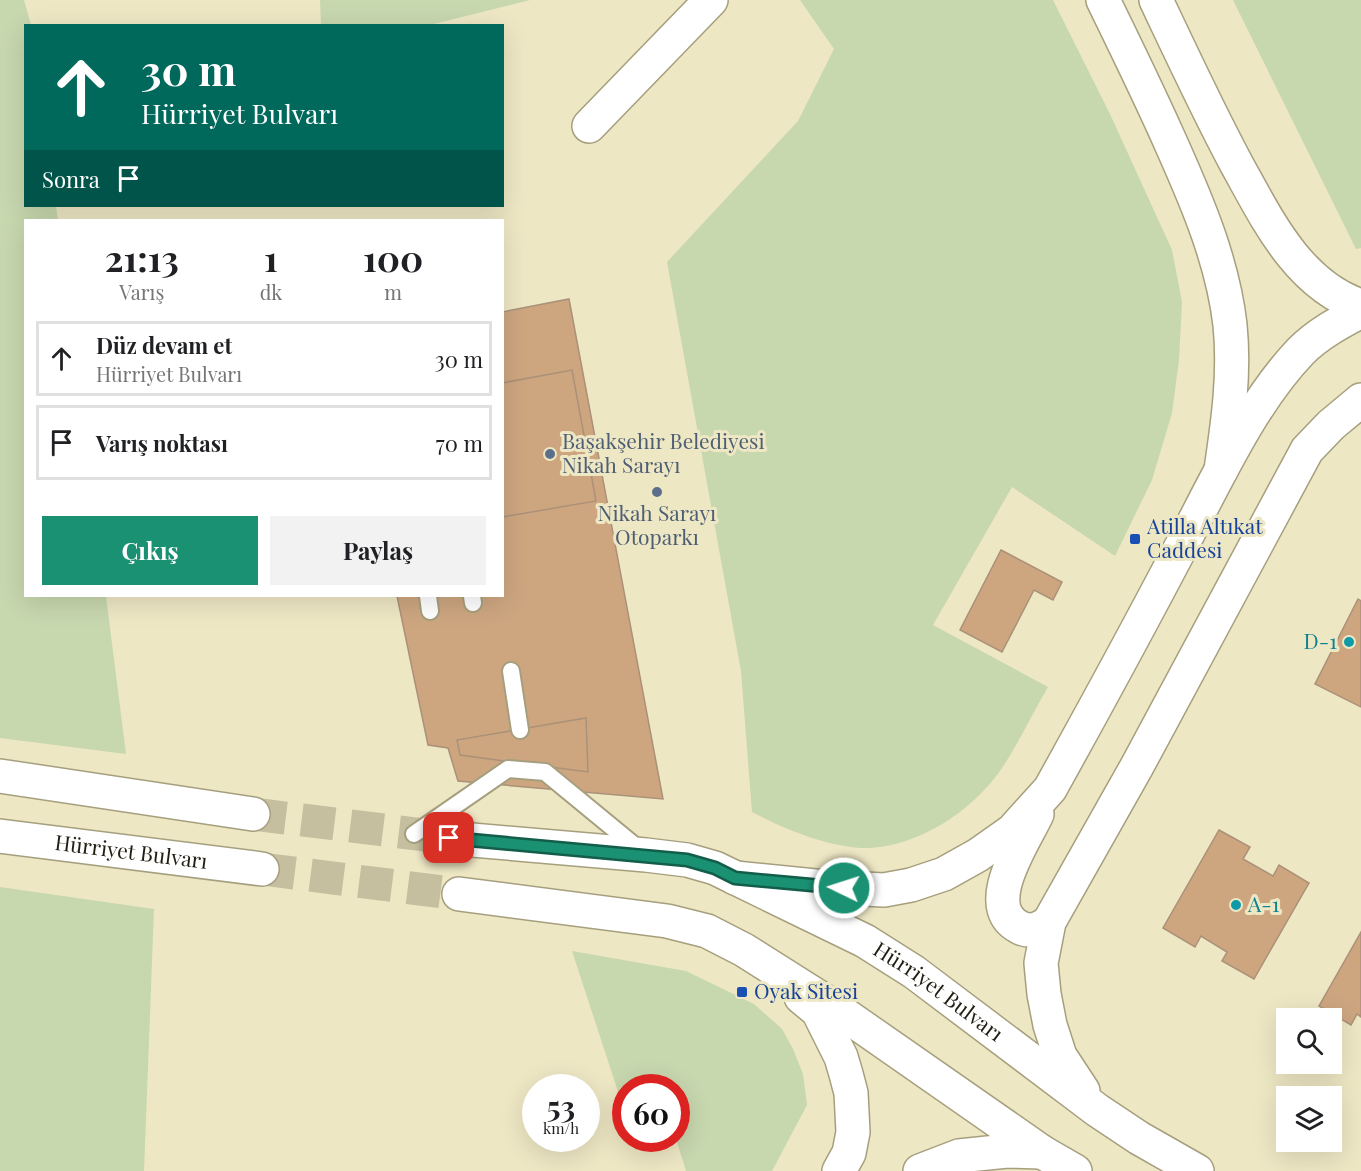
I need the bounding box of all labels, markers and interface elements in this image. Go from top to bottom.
text: 30 m [141,41,236,97]
icon: ahead [42,48,120,126]
text: Hürriyet Bulvarı [141,95,338,131]
icon: arrive [112,162,145,195]
text: Sonra [42,164,100,194]
text: 21:13 [105,233,179,281]
text: 1 [264,233,278,281]
text: 100 [363,233,423,281]
text: Varış [119,278,164,305]
text: dk [260,278,282,305]
text: m [384,278,402,305]
text: Düz devam et [96,330,232,360]
icon: ahead [45,342,78,375]
text: 30 m [435,344,483,374]
text: Hürriyet Bulvarı [96,360,242,387]
icon: arrive [45,426,78,459]
place label: Başakşehir Belediyesi Nikah Sarayı [562,426,765,478]
text: Varış noktası [96,428,228,458]
text: 70 m [436,428,483,458]
marker: Başakşehir Belediyesi Nikah Sarayı [543,447,557,461]
marker: Nikah Sarayı Otoparkı [650,485,664,499]
place label: Nikah Sarayı Otoparkı [598,498,716,550]
place label: Atilla Altıkat Caddesi [1146,511,1263,563]
button: Çıkış [42,516,258,585]
button: Paylaş [270,516,486,585]
marker: Atilla Altıkat Caddesi [1128,532,1142,546]
place label: D-1 [1304,626,1337,654]
marker: D-1 [1342,635,1356,649]
pin [423,812,474,863]
icon: arrive [432,821,465,854]
street label: Hürriyet Bulvarı [53,827,209,874]
position arrow [812,856,876,920]
place label: A-1 [1247,889,1280,917]
marker: A-1 [1229,898,1243,912]
street label: Hürriyet Bulvarı [869,934,1010,1046]
place label: Oyak Sitesi [754,976,858,1004]
marker: Oyak Sitesi [735,985,749,999]
map controls [1276,1008,1342,1152]
button: search [1276,1008,1342,1074]
speed limit sign: 60 [612,1074,690,1152]
text: 53 [547,1086,575,1126]
button: layers [1276,1086,1342,1152]
text: km/h [543,1118,579,1138]

